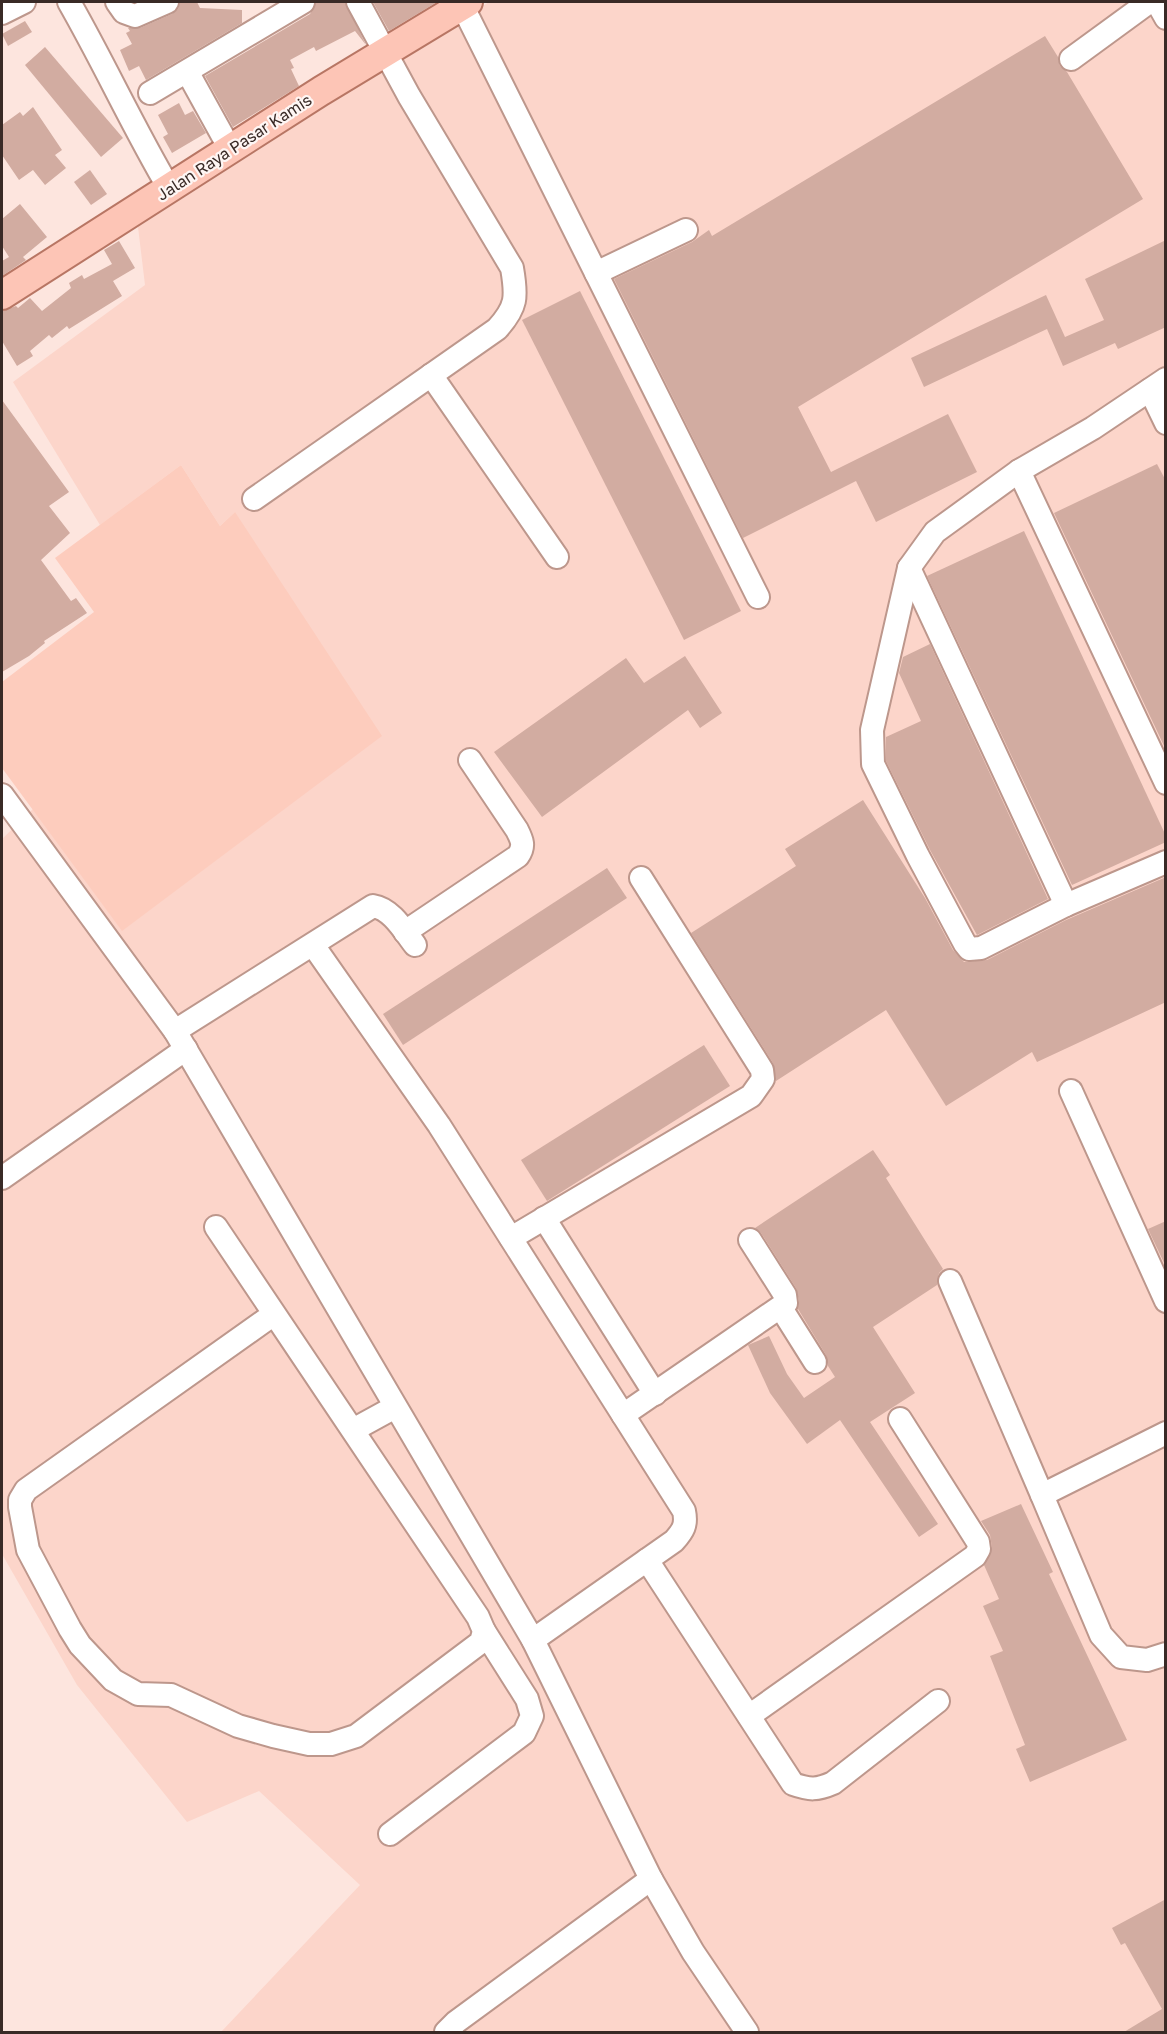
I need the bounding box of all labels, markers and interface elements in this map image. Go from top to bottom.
street label: Jalan Raya Pasar Kamis [153,89,315,205]

